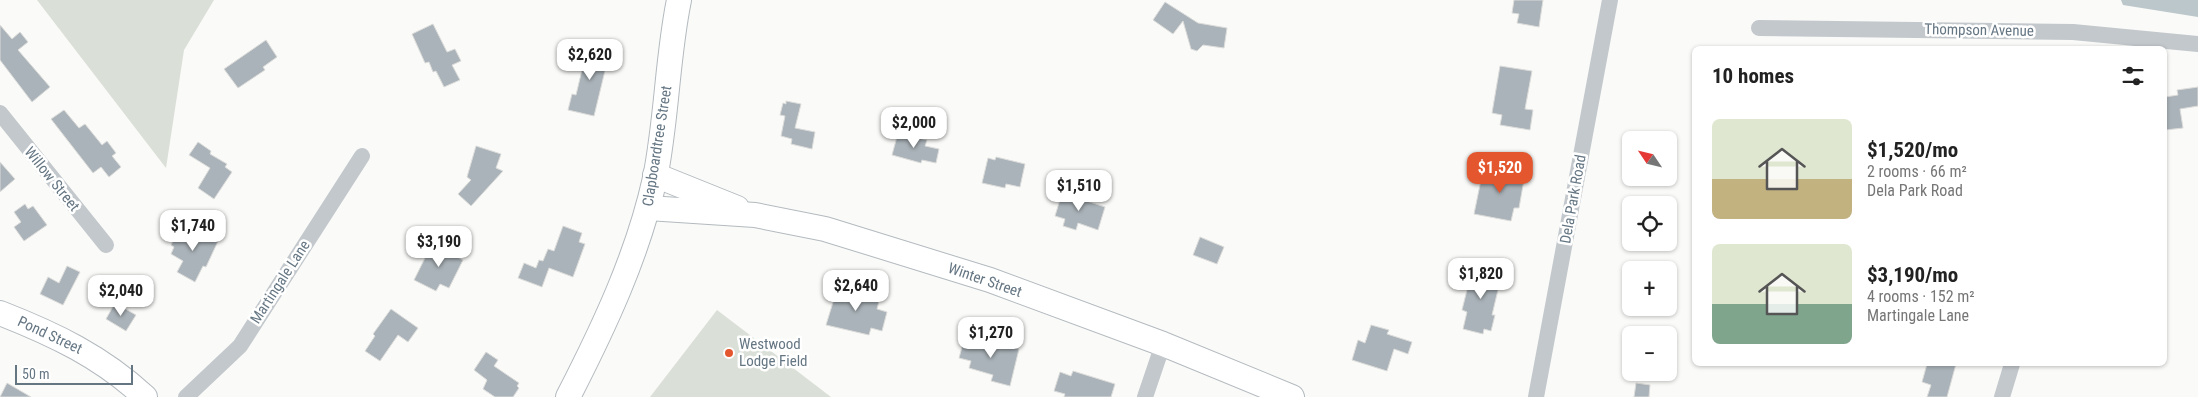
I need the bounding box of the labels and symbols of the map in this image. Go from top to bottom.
street label: Thompson Avenue [1924,20,2034,40]
pin: $2,620 [549,38,631,81]
street label: Clapboardtree Street [639,84,675,208]
pin: $2,000 [873,106,955,149]
north arrow [1622,131,1678,186]
street label: Willow Street [21,143,83,215]
pin: $1,520 [1459,152,1541,194]
street label: Dela Park Road [1556,153,1590,245]
pin: $1,510 [1038,170,1120,212]
pin: $1,740 [152,210,234,252]
pin: $3,190 [398,226,480,268]
street label: Martingale Lane [246,237,314,327]
pin: $1,820 [1440,258,1522,300]
street label: Winter Street [946,259,1024,301]
pin: $2,640 [815,270,897,312]
pin: $2,040 [80,274,162,317]
street label: Pond Street [15,312,85,358]
pin: $1,270 [950,316,1032,359]
place label: Westwood Lodge Field [739,335,808,370]
marker: Westwood Lodge Field [723,347,735,359]
scale bar [15,362,132,385]

